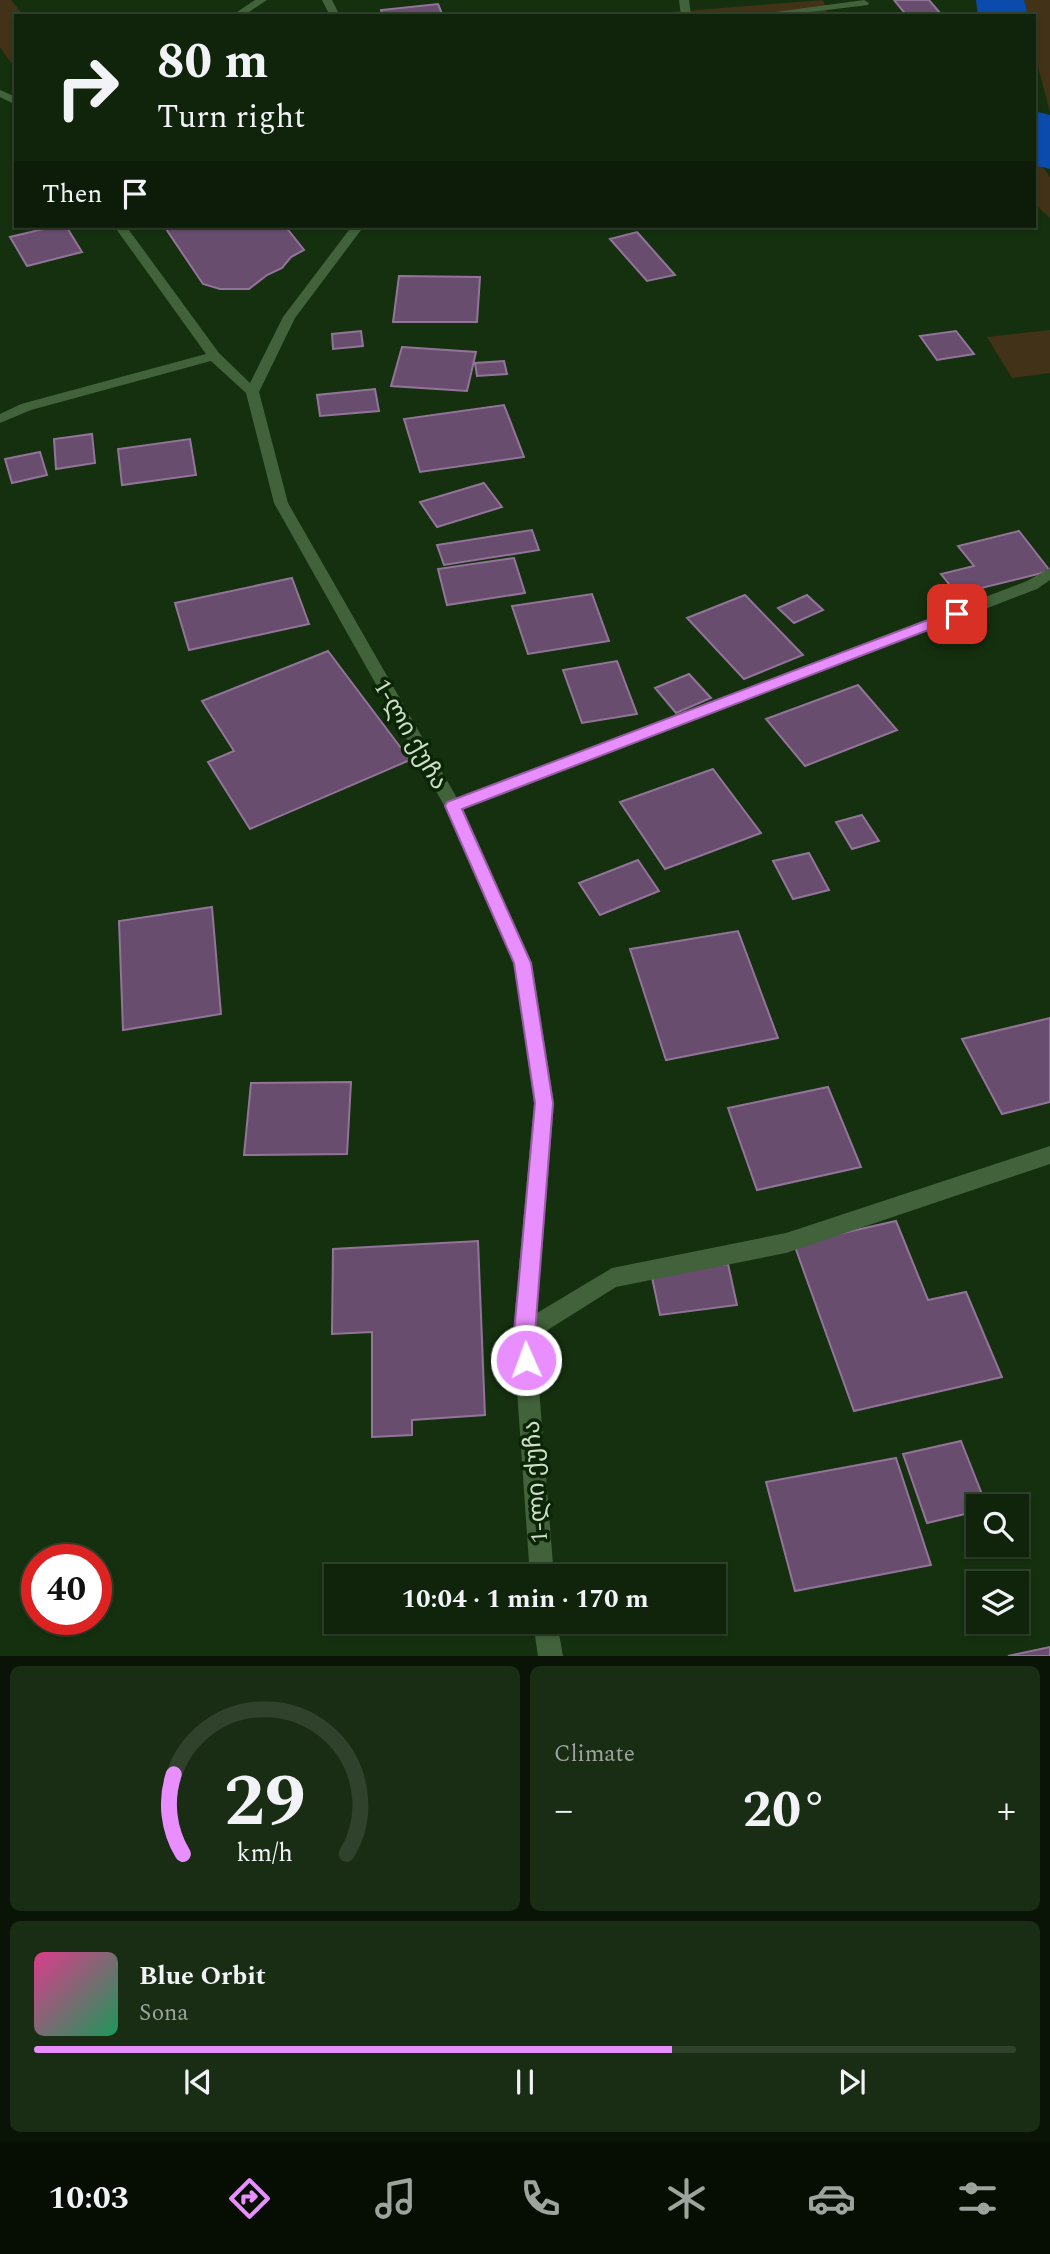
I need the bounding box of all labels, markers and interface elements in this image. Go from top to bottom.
text: 80 m [157,25,268,100]
icon: right [42,42,133,133]
text: Turn right [157,93,305,142]
text: Then [42,174,102,214]
icon: arrive [116,175,154,213]
pin [927,584,987,644]
icon: arrive [938,595,976,633]
street label: 1-ლი ქუჩა [364,672,456,797]
position arrow [489,1323,563,1397]
street label: 1-ლი ქუჩა [514,1419,558,1545]
map controls [966,1494,1029,1634]
button: search [966,1494,1029,1557]
speed limit sign: 40 [21,1544,112,1635]
button: layers [966,1571,1029,1634]
text: 10:04 · 1 min · 170 m [401,1579,649,1619]
text: Climate [554,1737,635,1772]
text: 29 [224,1748,306,1859]
text: 20° [743,1771,827,1850]
text: − [554,1782,573,1840]
text: + [997,1782,1016,1840]
text: km/h [237,1835,293,1873]
text: Blue Orbit [139,1956,266,1996]
text: Sona [139,1996,189,2031]
icon: previous [179,2063,217,2101]
icon: pause [506,2063,544,2101]
icon: next [833,2063,871,2101]
text: 10:03 [48,2174,129,2223]
icon: directions [225,2174,274,2223]
icon: music [371,2174,420,2223]
icon: phone [516,2174,565,2223]
icon: climate [662,2174,711,2223]
icon: car [807,2174,856,2223]
icon: filters [953,2174,1002,2223]

